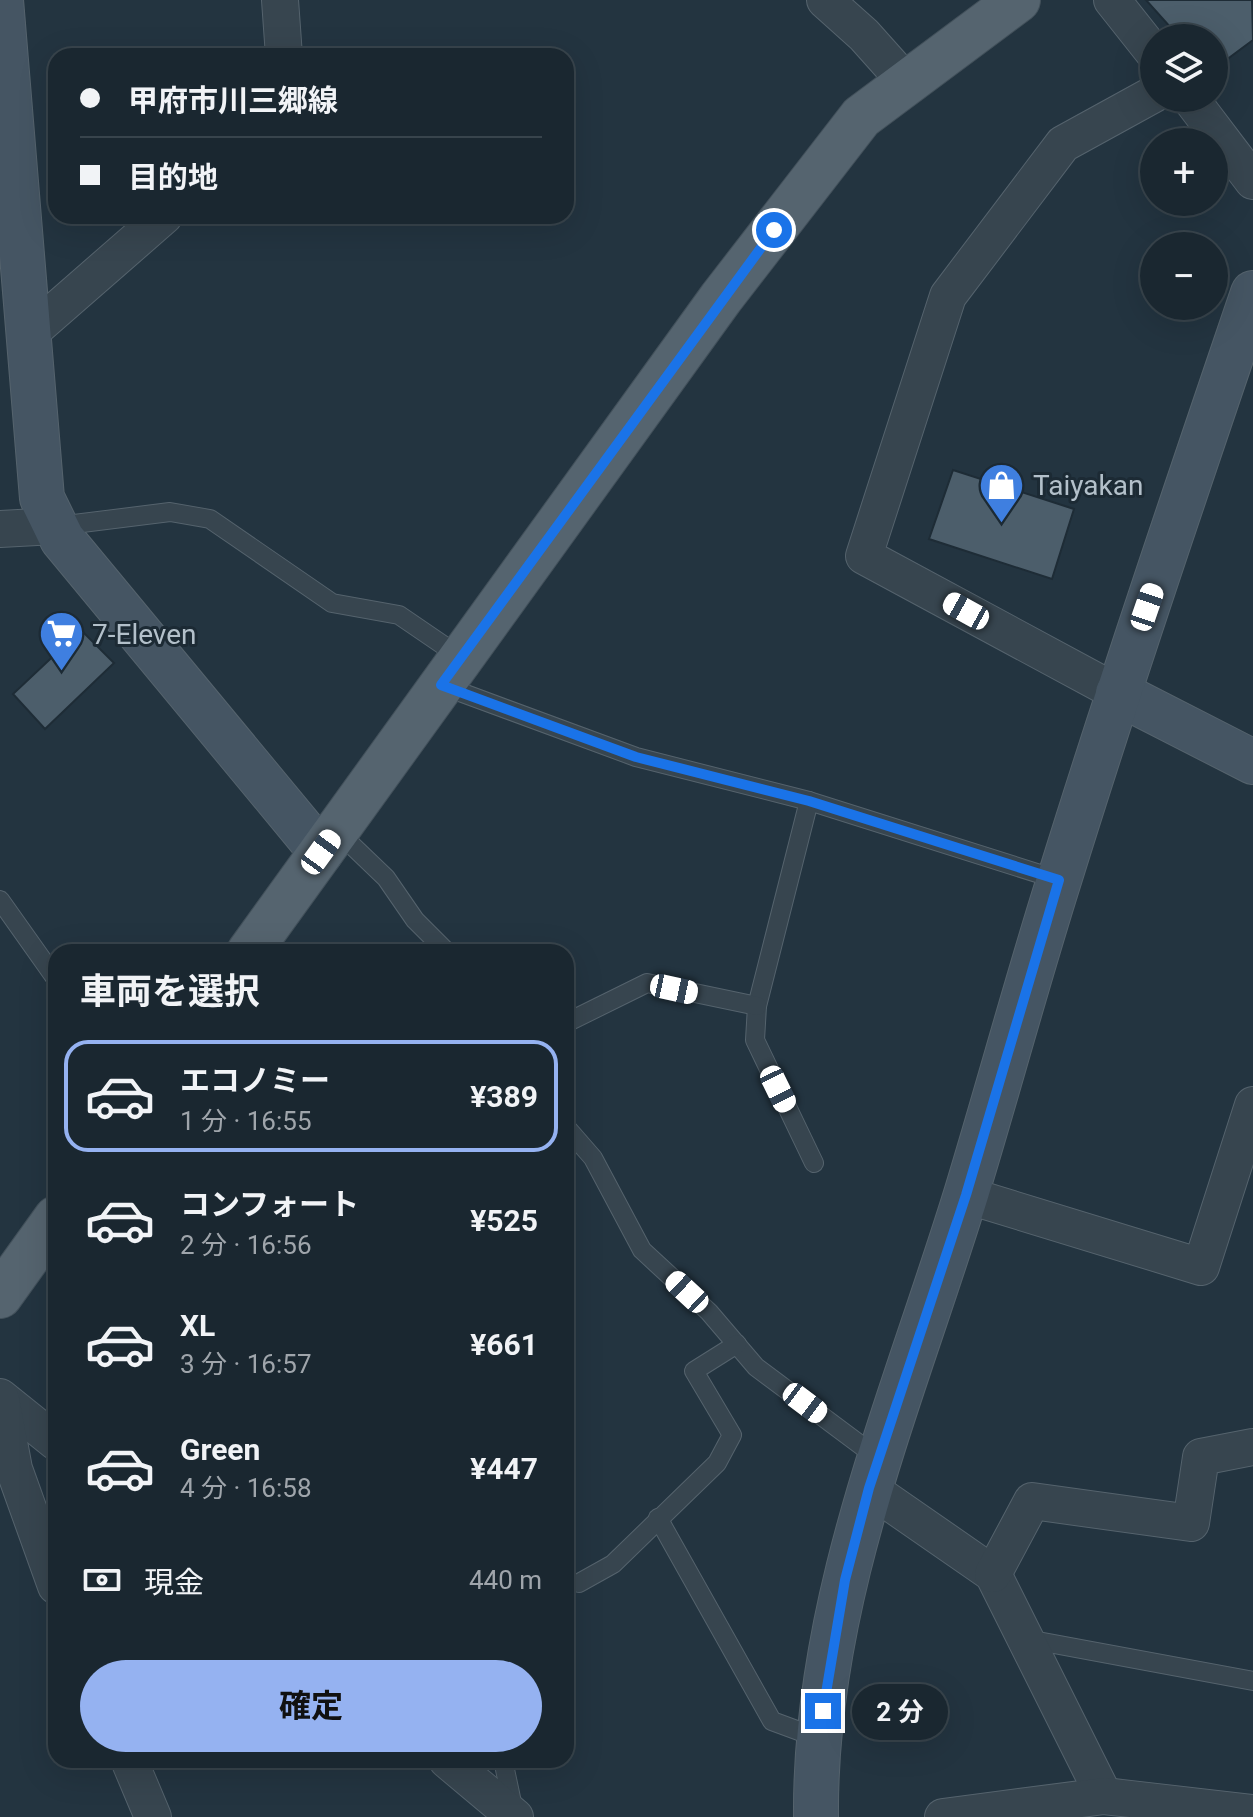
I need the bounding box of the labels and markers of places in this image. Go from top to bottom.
shop icon: Taiyakan [978,461,1026,524]
place label: Taiyakan [1033,469,1143,502]
supermarket icon: 7-Eleven [37,610,85,673]
place label: 7-Eleven [92,618,197,651]

